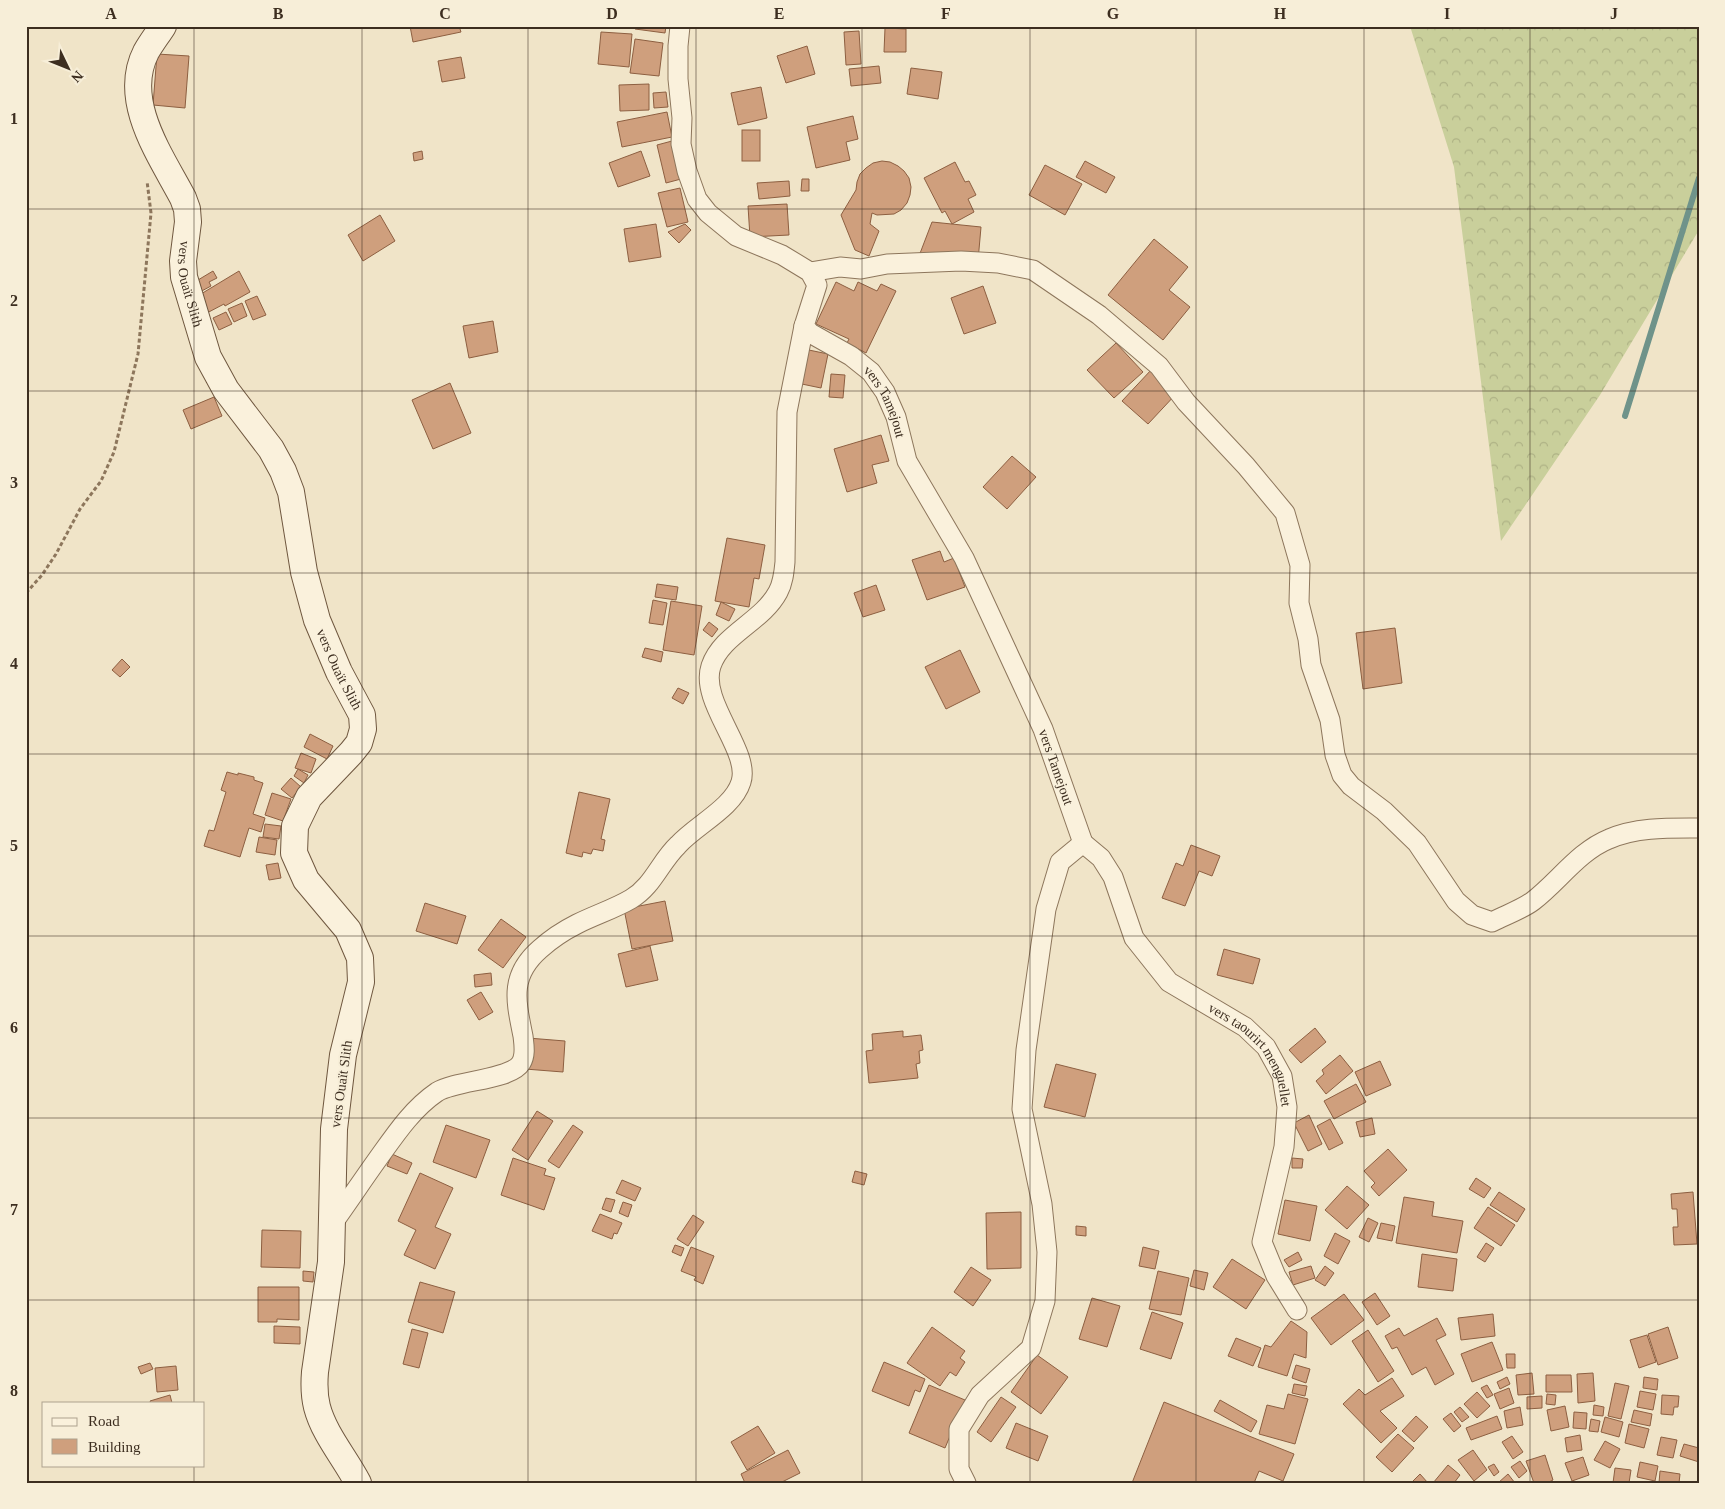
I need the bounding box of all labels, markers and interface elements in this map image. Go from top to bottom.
text: A [105,5,117,22]
text: B [273,5,284,22]
text: C [439,5,451,22]
text: D [606,5,618,22]
text: E [774,5,784,22]
text: F [941,5,951,22]
text: G [1107,5,1120,22]
text: H [1274,5,1287,22]
text: I [1444,5,1450,22]
text: J [1610,5,1618,22]
north arrow [42,42,92,92]
text: N [68,68,86,85]
text: 1 [10,110,18,127]
street label: vers Ouaït Slith [175,240,206,329]
text: 2 [10,292,18,309]
street label: vers Tamejout [861,362,908,439]
text: 3 [10,474,18,491]
street label: vers Ouaït Slith [314,627,365,712]
text: 4 [10,655,18,672]
street label: vers Tamejout [1036,727,1076,807]
text: 5 [10,837,18,854]
street label: vers taourirt menguellet [1206,1000,1294,1108]
text: 6 [10,1019,18,1036]
street label: vers Ouaït Slith [328,1040,355,1129]
text: 7 [10,1201,18,1218]
text: 8 [10,1382,18,1399]
legend [42,1402,205,1466]
text: Road [88,1413,120,1429]
text: Building [88,1439,141,1455]

